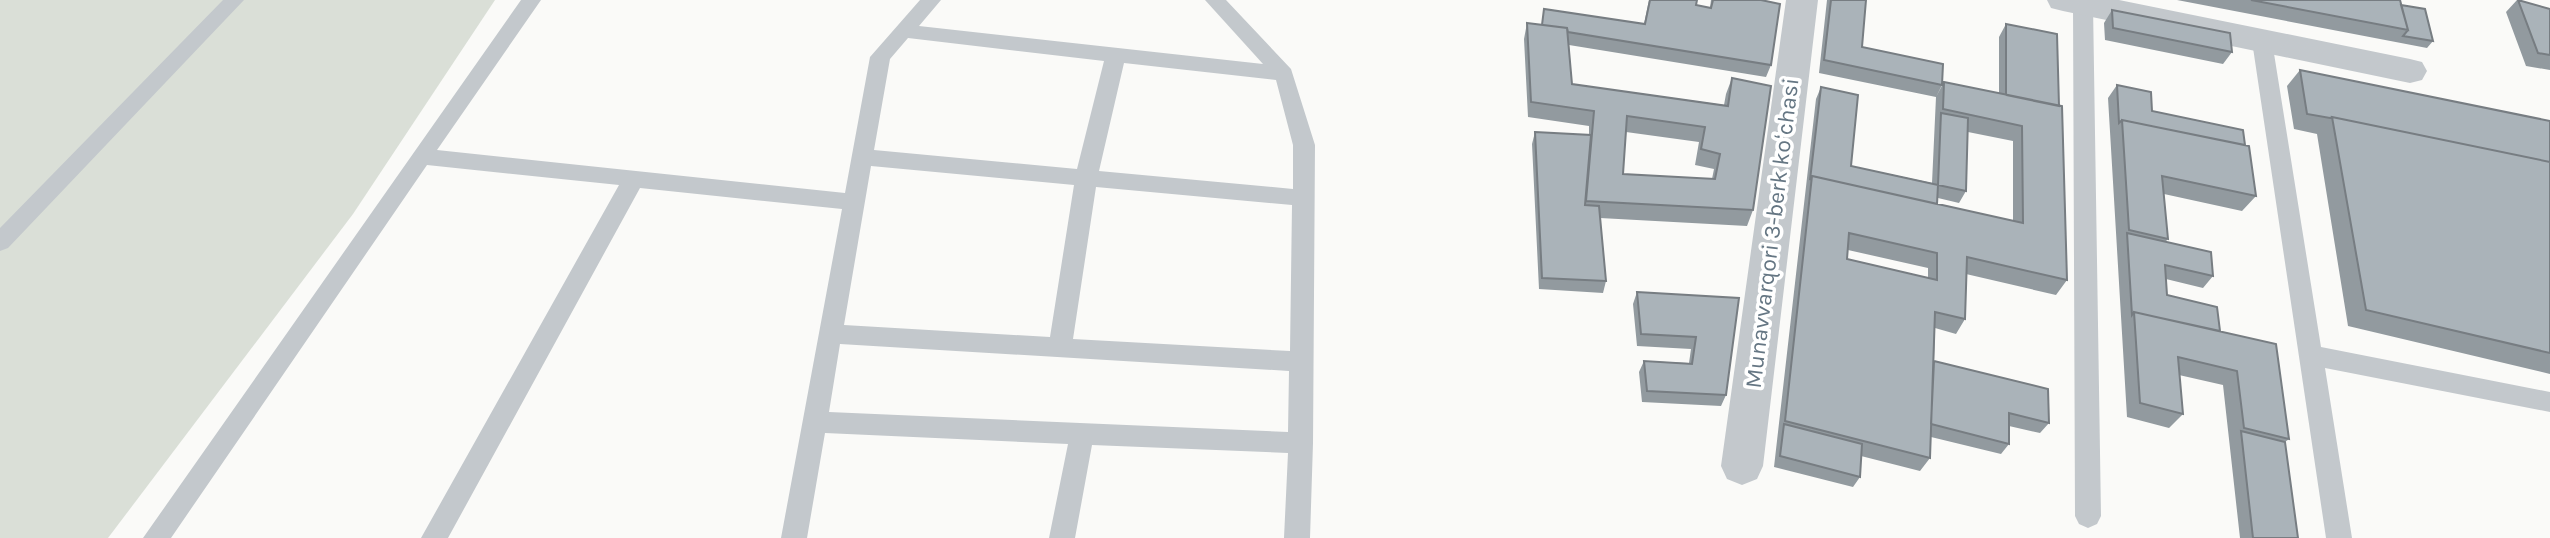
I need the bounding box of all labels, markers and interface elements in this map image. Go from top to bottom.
street label: Munavvarqori 3-berk koʻchasi [1740,76,1804,390]

